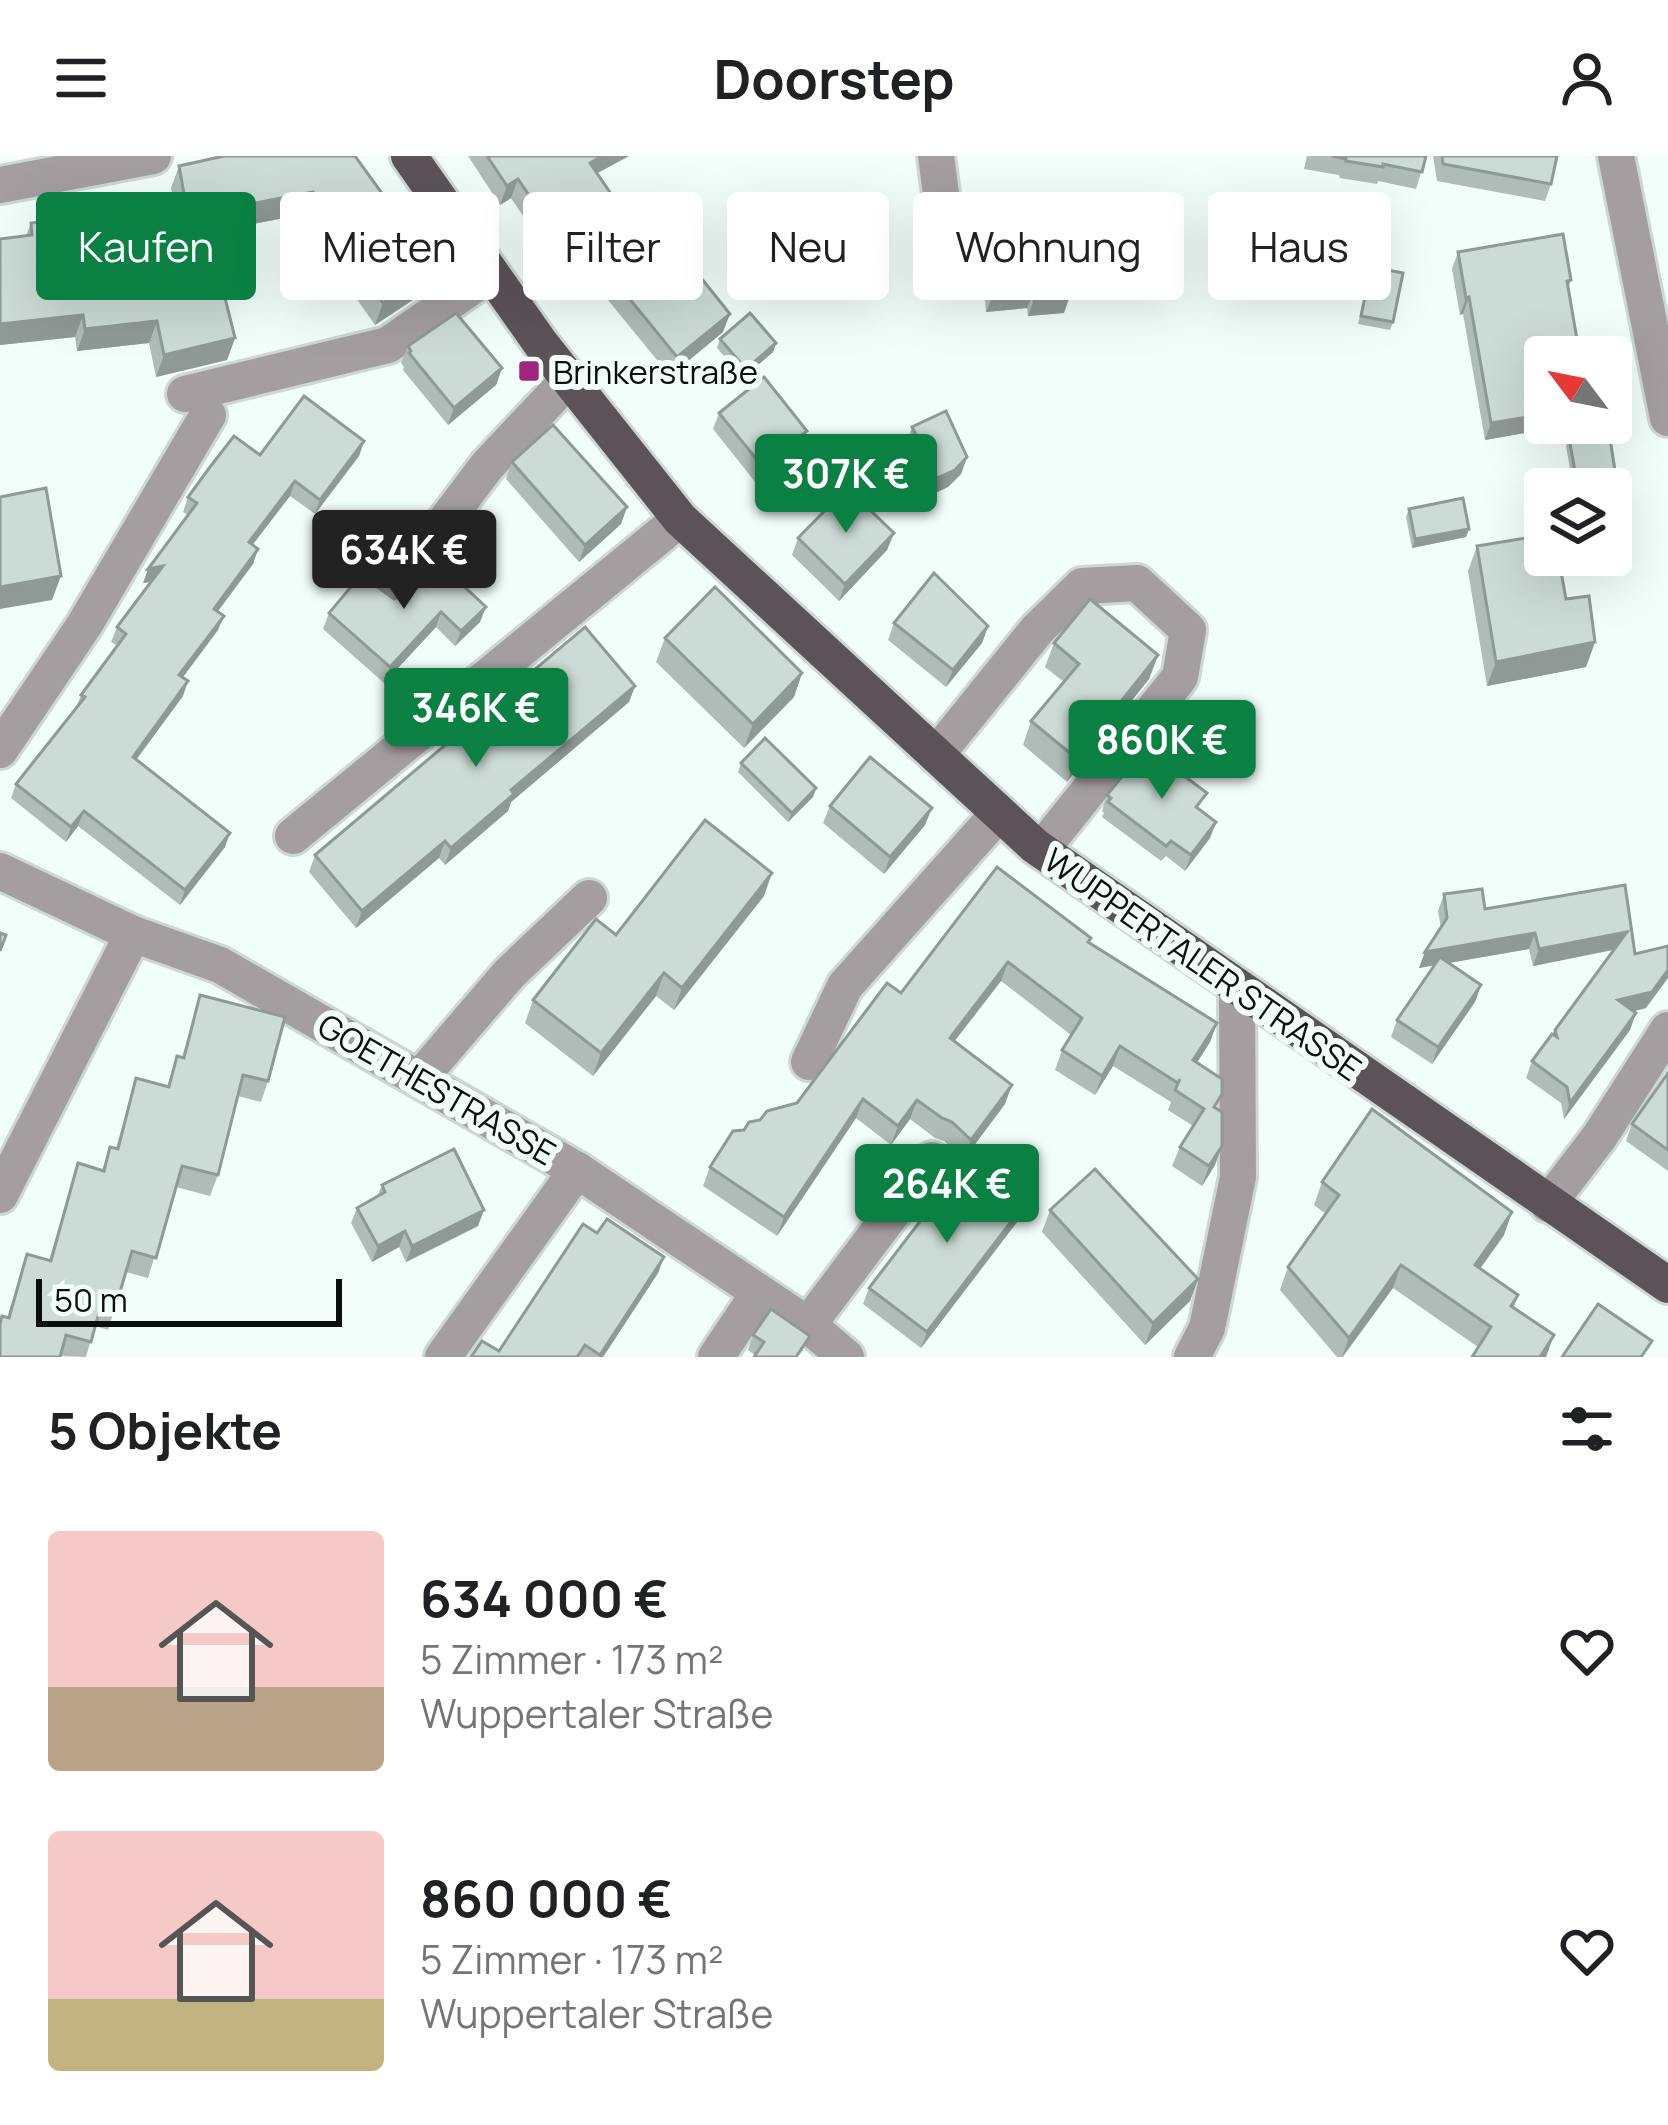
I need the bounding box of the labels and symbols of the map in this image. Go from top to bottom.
north arrow [1524,336,1632,444]
place label: Brinkerstraße [553,349,758,394]
marker: Brinkerstraße [516,358,542,384]
pin: 307K € [748,434,944,536]
pin: 634K € [306,510,502,612]
pin: 346K € [378,668,574,770]
pin: 860K € [1064,700,1260,802]
street label: WUPPERTALER STRASSE [1035,837,1371,1091]
street label: GOETHESTRASSE [310,1003,564,1175]
pin: 264K € [849,1144,1045,1246]
scale bar [36,1273,342,1326]

